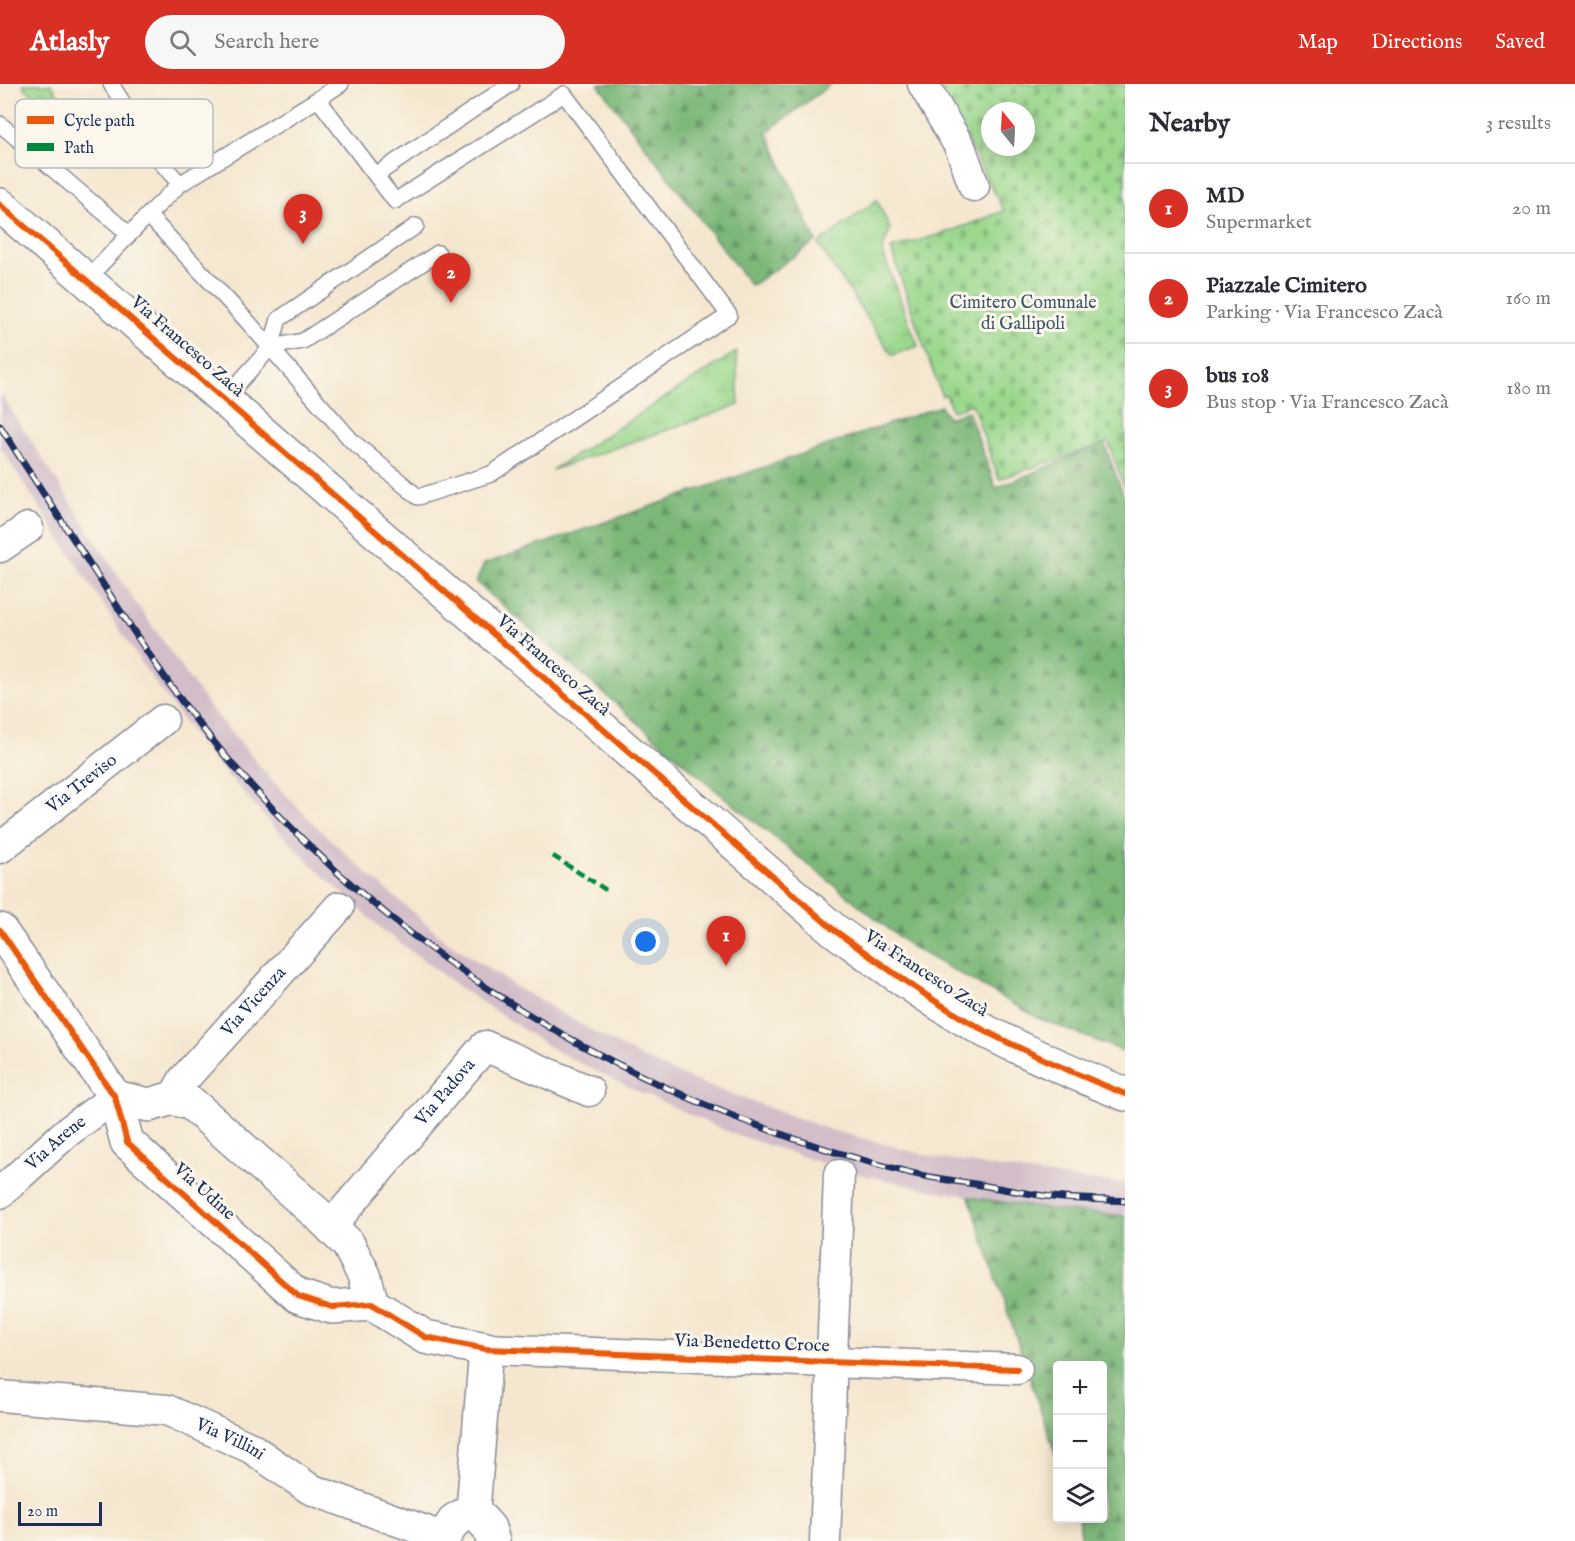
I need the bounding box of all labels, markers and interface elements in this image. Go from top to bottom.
search box [145,15,565,69]
text: Atlasly [30,25,109,60]
icon: search [166,26,199,59]
text: Search here [214,28,319,56]
text: Map [1298,29,1338,56]
text: Directions [1371,29,1462,56]
text: Saved [1495,29,1545,56]
legend [15,99,213,168]
north arrow [981,102,1035,156]
text: Nearby [1149,107,1230,140]
text: 3 results [1486,111,1551,136]
text: Cycle path [64,112,135,132]
text: Path [64,139,95,159]
text: MD [1206,182,1244,210]
pin: 3 [284,194,322,244]
text: 1 [1165,196,1172,221]
text: 20 m [1512,196,1551,221]
text: Supermarket [1206,210,1312,235]
pin: 2 [432,254,470,303]
text: Piazzale Cimitero [1206,272,1367,300]
text: 2 [1164,286,1173,311]
text: 160 m [1505,286,1551,311]
street label: Via Francesco Zacà [125,291,249,403]
park label: Cimitero Comunale di Gallipoli [949,292,1097,336]
text: Parking · Via Francesco Zacà [1206,300,1443,325]
text: bus 108 [1206,362,1269,390]
text: 3 [1165,376,1172,401]
text: 180 m [1506,376,1551,401]
text: Bus stop · Via Francesco Zacà [1206,390,1449,415]
street label: Via Francesco Zacà [491,610,615,722]
street label: Via Treviso [41,749,122,819]
pin: 1 [706,916,746,966]
street label: Via Francesco Zacà [859,925,992,1023]
your location [631,927,660,956]
street label: Via Vicenza [215,962,291,1042]
street label: Via Padova [410,1054,481,1131]
street label: Via Arene [20,1110,91,1176]
street label: Via Udine [168,1158,240,1226]
street label: Via Benedetto Croce [673,1330,830,1358]
map controls [1053,1361,1107,1523]
button: + [1053,1361,1107,1415]
street label: Via Villini [191,1412,269,1466]
button: − [1053,1415,1107,1469]
button: layers [1053,1469,1107,1523]
scale bar [18,1499,102,1526]
text: 20 m [27,1502,58,1522]

